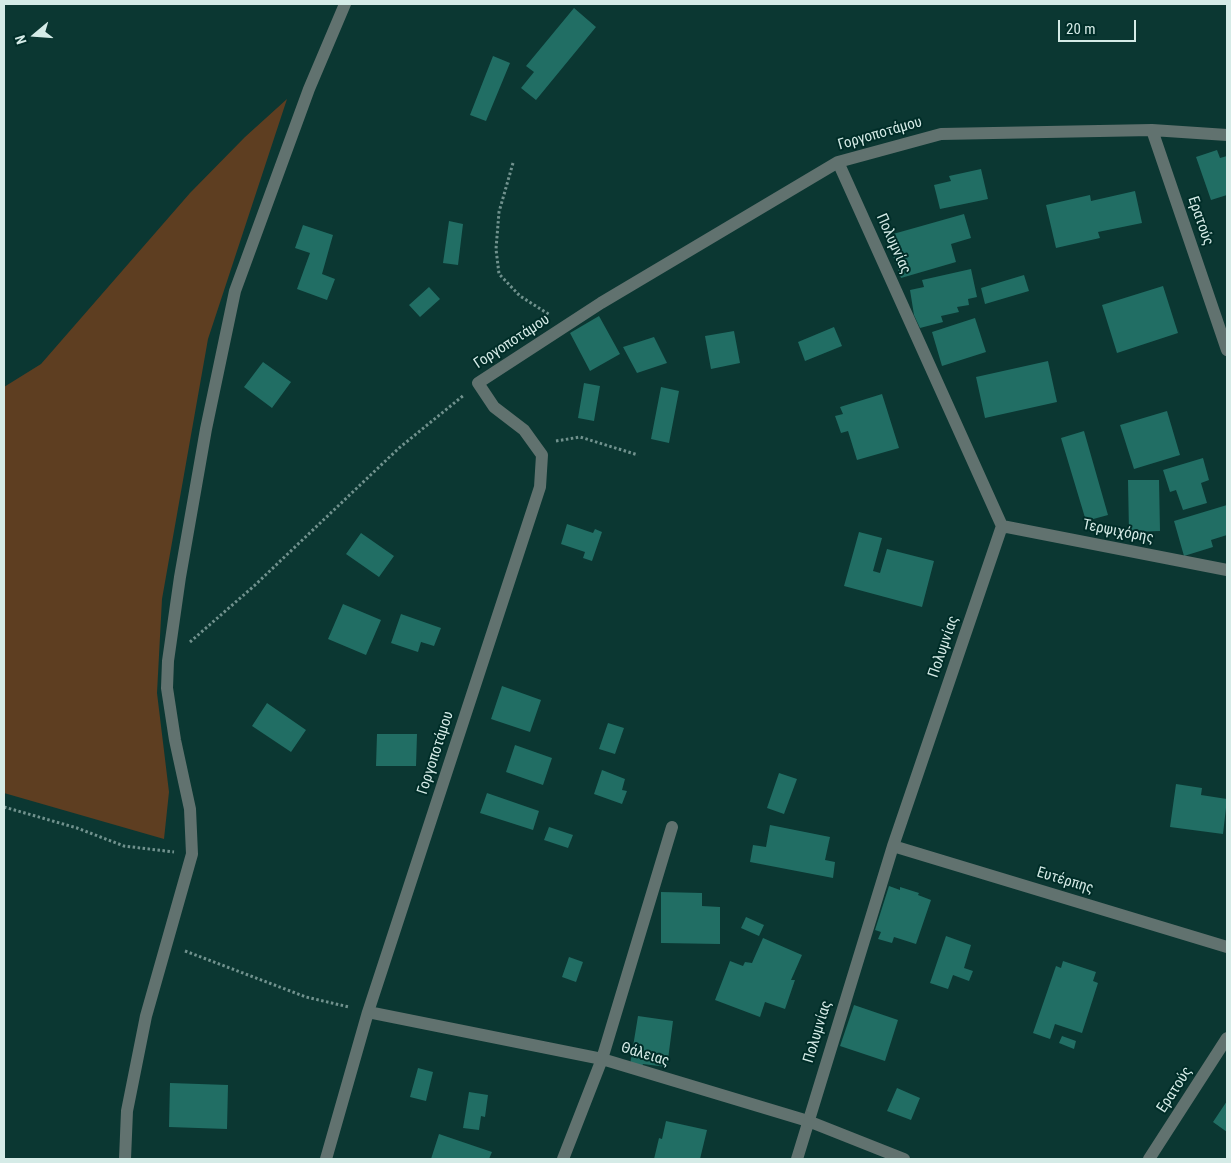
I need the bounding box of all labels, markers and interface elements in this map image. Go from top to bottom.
north arrow [10,10,60,60]
scale bar [1061,10,1138,42]
text: 20 m [1066,20,1096,38]
text: N [12,33,30,46]
street label: Γοργοποτάμου [836,113,924,155]
street label: Ερατούς [1183,194,1217,248]
street label: Πολυμνίας [872,211,914,277]
street label: Γοργοποτάμου [471,311,553,373]
street label: Τερψιχόρης [1081,516,1155,548]
street label: Πολυμνίας [925,614,963,680]
street label: Γοργοποτάμου [414,709,458,797]
street label: Ευτέρπης [1034,864,1096,898]
street label: Πολυμνίας [800,999,836,1065]
street label: Θάλειας [619,1039,671,1071]
street label: Ερατούς [1154,1064,1196,1116]

